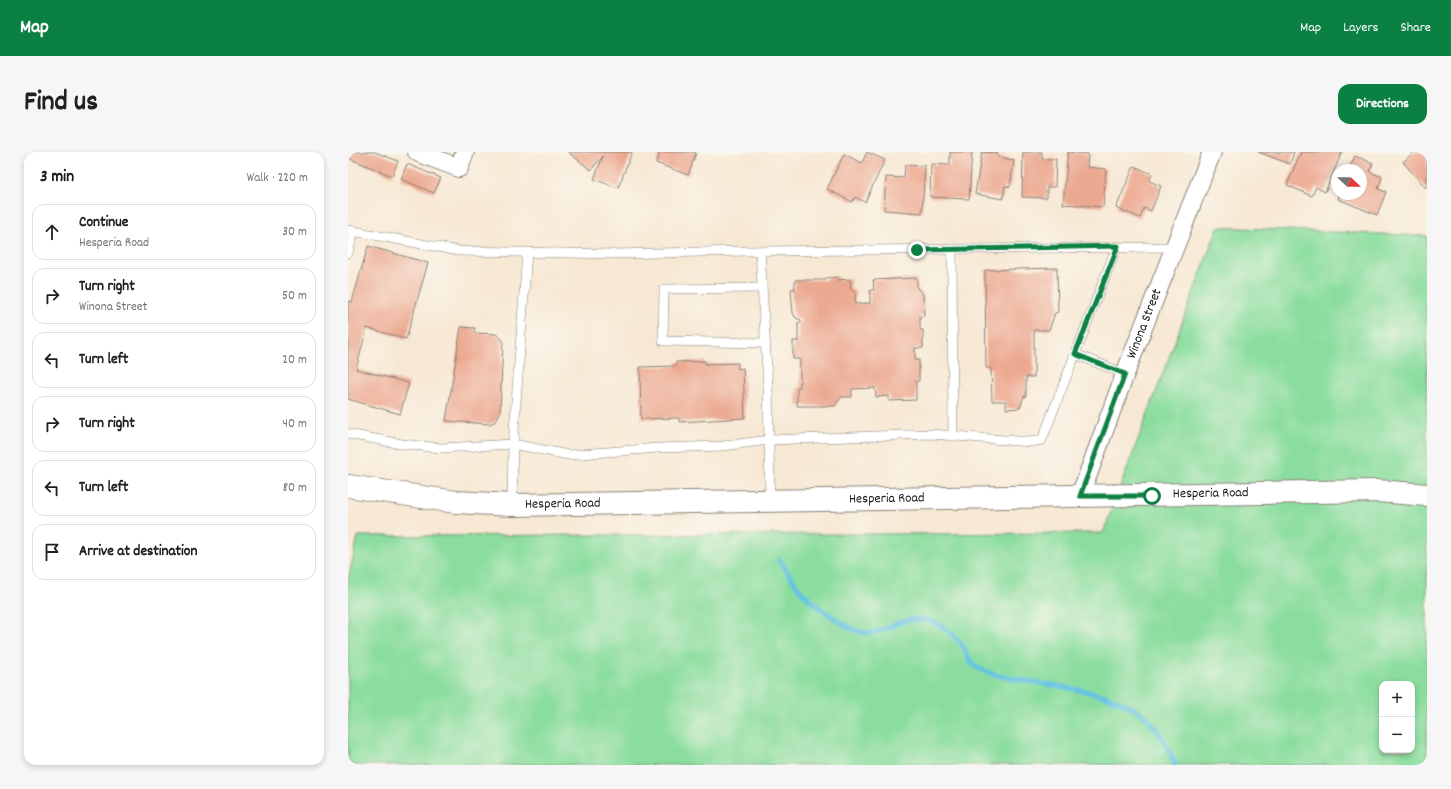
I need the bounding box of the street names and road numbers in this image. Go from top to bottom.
street label: Winona Street [1122,286,1167,362]
street label: Hesperia Road [1173,483,1249,504]
street label: Hesperia Road [849,488,925,510]
street label: Hesperia Road [525,494,601,515]

